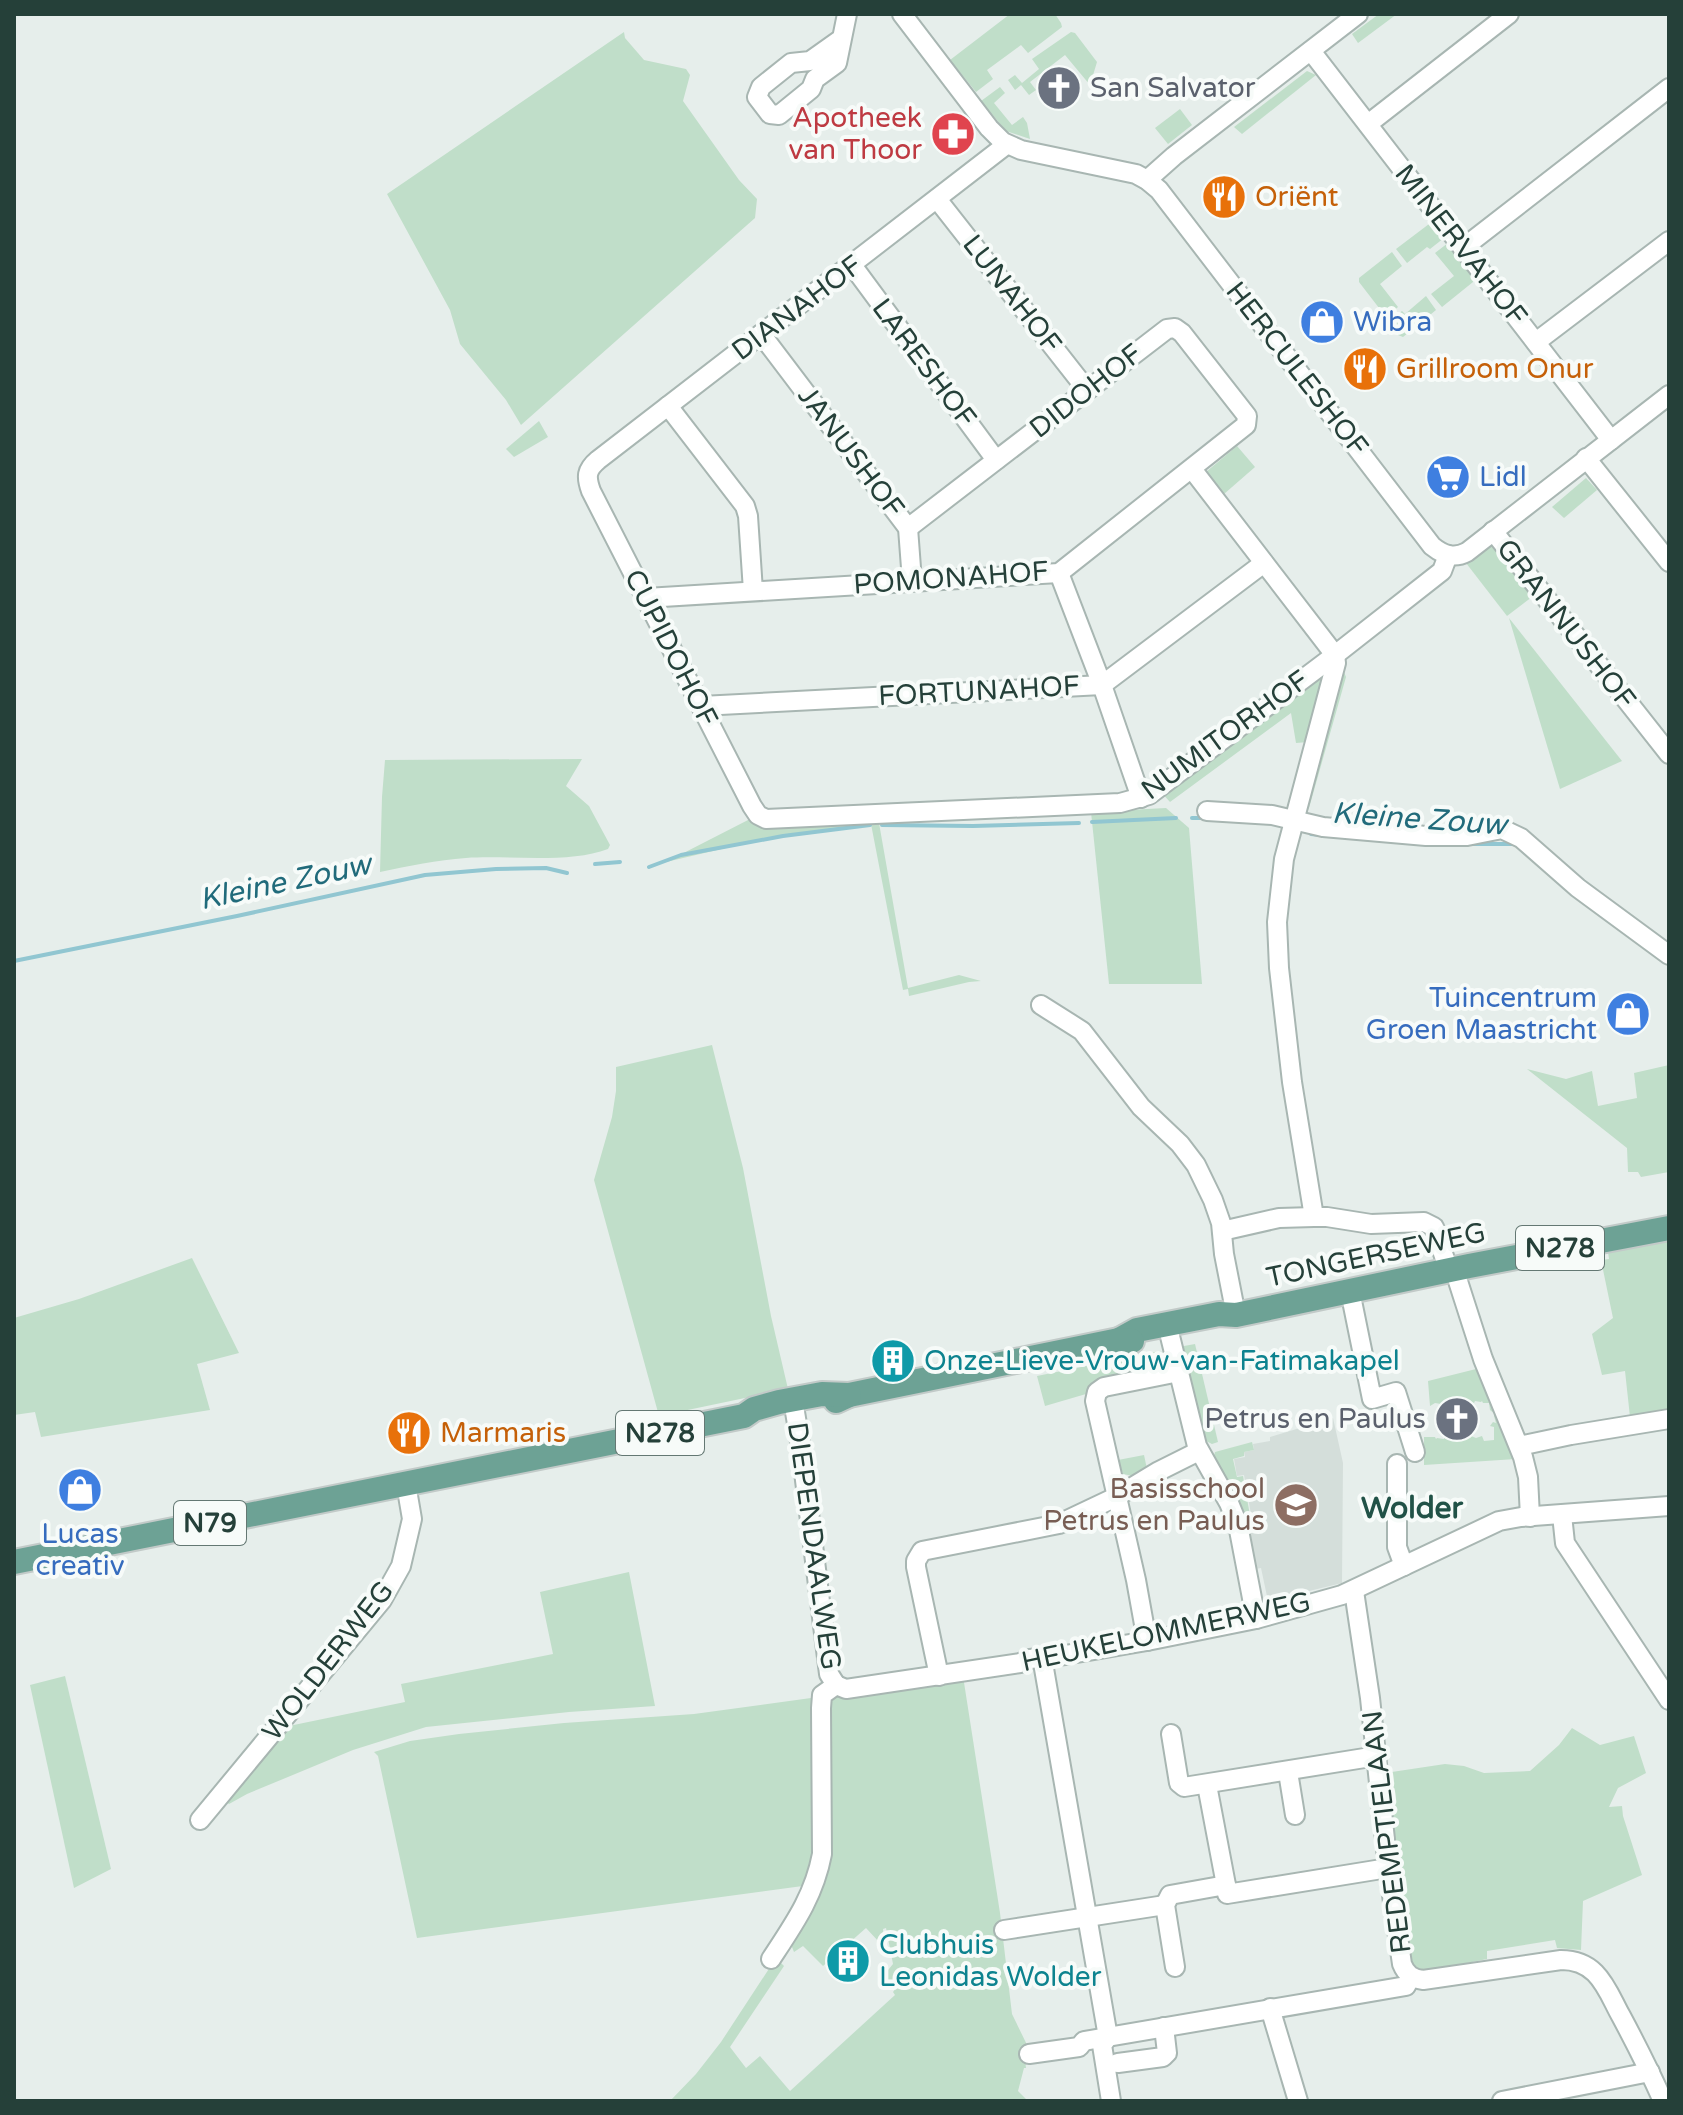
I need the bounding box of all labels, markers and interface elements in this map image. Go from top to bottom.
church icon: San Salvator [1035,64,1083,112]
place label: San Salvator [1090,71,1256,105]
place label: Apotheek van Thoor [789,101,922,167]
pharmacy icon: Apotheek van Thoor [929,110,977,158]
street label: MINERVAHOF [1387,158,1535,332]
restaurant icon: Oriënt [1200,173,1248,221]
place label: Oriënt [1255,180,1339,214]
street label: LUNAHOF [955,228,1069,360]
street label: DIANAHOF [725,248,869,368]
street label: HERCULESHOF [1218,275,1376,463]
street label: LARESHOF [865,292,983,434]
shop icon: Wibra [1298,298,1346,346]
place label: Wibra [1353,305,1432,339]
street label: DIDOHOF [1023,336,1149,446]
restaurant icon: Grillroom Onur [1341,345,1389,393]
place label: Grillroom Onur [1396,352,1594,386]
street label: JANUSHOF [791,380,911,524]
supermarket icon: Lidl [1424,453,1472,501]
place label: Lidl [1479,460,1527,494]
street label: GRANNUSHOF [1489,532,1643,716]
street label: POMONAHOF [852,554,1050,602]
street label: CUPIDOHOF [617,564,725,732]
street label: NUMITORHOF [1135,663,1315,807]
street label: FORTUNAHOF [877,669,1081,713]
water label: Kleine Zouw [1331,794,1511,844]
water label: Kleine Zouw [196,845,377,918]
place label: Tuincentrum Groen Maastricht [1366,981,1597,1047]
shop icon: Tuincentrum Groen Maastricht [1604,990,1652,1038]
street label: TONGERSEWEG [1263,1215,1489,1295]
road number: N278 [1516,1226,1604,1270]
building icon: Onze-Lieve-Vrouw-van-Fatimakapel [869,1337,917,1385]
place label: Onze-Lieve-Vrouw-van-Fatimakapel [924,1344,1400,1378]
church icon: Petrus en Paulus [1433,1395,1481,1443]
place label: Petrus en Paulus [1204,1402,1426,1436]
restaurant icon: Marmaris [385,1409,433,1457]
road number: N278 [616,1411,704,1455]
place label: Marmaris [440,1416,566,1450]
street label: DIEPENDAALWEG [780,1420,848,1672]
shop icon: Lucas creativ [56,1466,104,1514]
place label: Basisschool Petrus en Paulus [1043,1472,1265,1538]
school or university icon: Basisschool Petrus en Paulus [1272,1481,1320,1529]
district label: Wolder [1361,1490,1464,1527]
road number: N79 [174,1501,246,1545]
place label: Lucas creativ [36,1517,125,1583]
street label: WOLDERWEG [255,1574,401,1748]
street label: HEUKELOMMERWEG [1018,1585,1314,1679]
street label: REDEMPTIELAAN [1355,1708,1419,1956]
place label: Clubhuis Leonidas Wolder [879,1928,1102,1994]
building icon: Clubhuis Leonidas Wolder [824,1937,872,1985]

